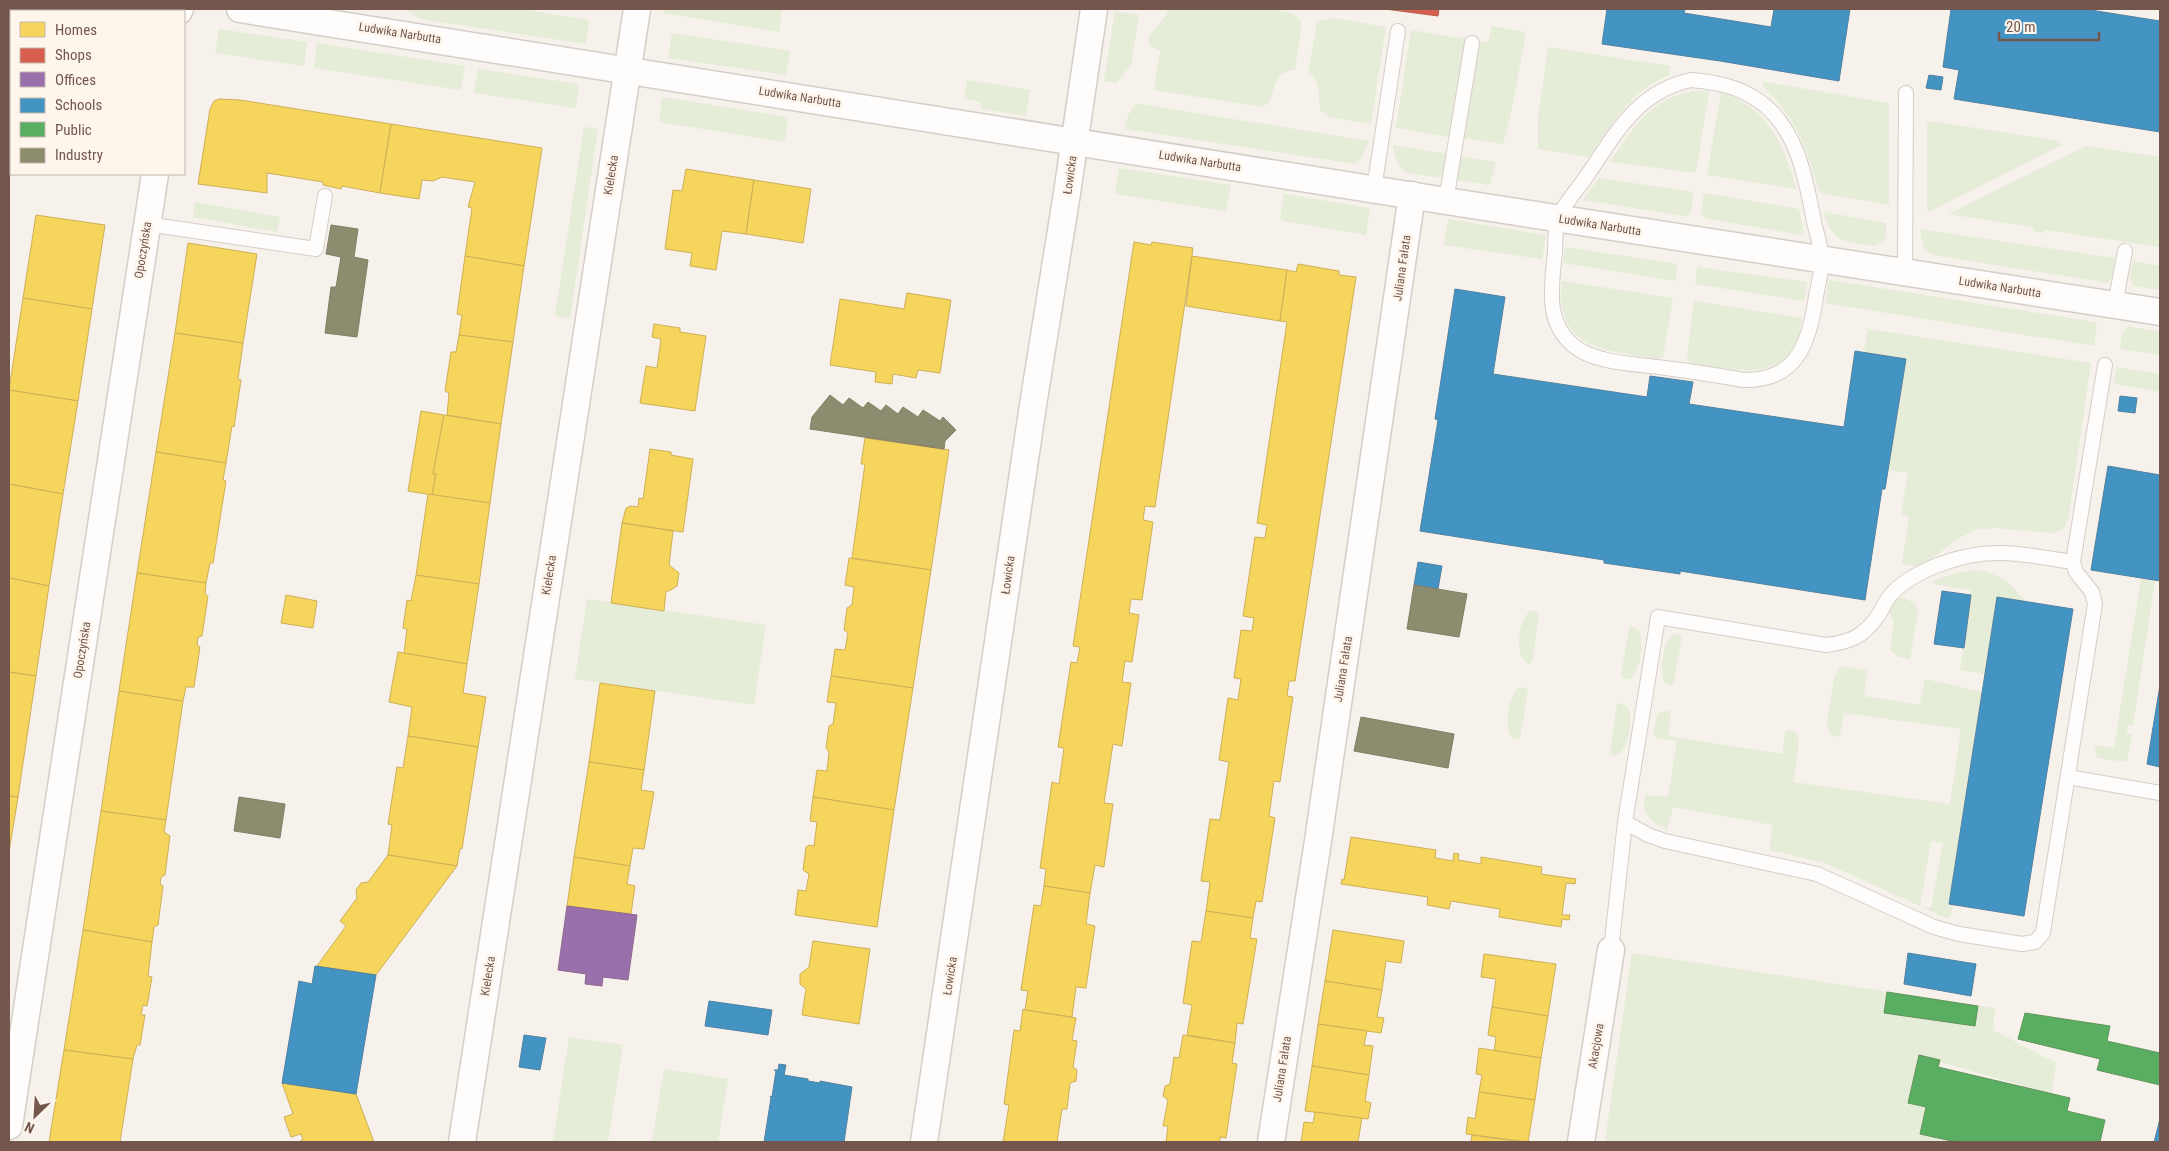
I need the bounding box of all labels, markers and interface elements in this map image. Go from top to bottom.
legend [10,10,185,175]
scale bar [1999,10,2099,42]
text: 20 m [2006,18,2036,36]
street label: Ludwika Narbutta [358,20,442,46]
text: Homes [55,21,97,39]
text: Shops [55,46,92,64]
text: Offices [55,71,96,89]
street label: Ludwika Narbutta [758,84,842,110]
text: Schools [55,96,102,114]
text: Public [55,121,92,139]
text: Industry [55,146,103,164]
street label: Ludwika Narbutta [1158,148,1242,174]
street label: Kielecka [601,154,621,196]
street label: Łowicka [1060,154,1080,195]
street label: Ludwika Narbutta [1558,212,1642,238]
street label: Opoczyńska [132,220,154,279]
street label: Juliana Fałata [1390,234,1414,302]
street label: Ludwika Narbutta [1958,274,2042,300]
street label: Kielecka [539,554,559,596]
street label: Łowicka [998,554,1018,595]
street label: Opoczyńska [71,620,93,679]
street label: Juliana Fałata [1331,635,1355,703]
street label: Kielecka [478,955,498,997]
street label: Łowicka [940,955,960,996]
street label: Akacjowa [1585,1022,1607,1070]
street label: Juliana Fałata [1270,1035,1294,1103]
north arrow [10,1091,60,1141]
text: N [22,1119,37,1137]

